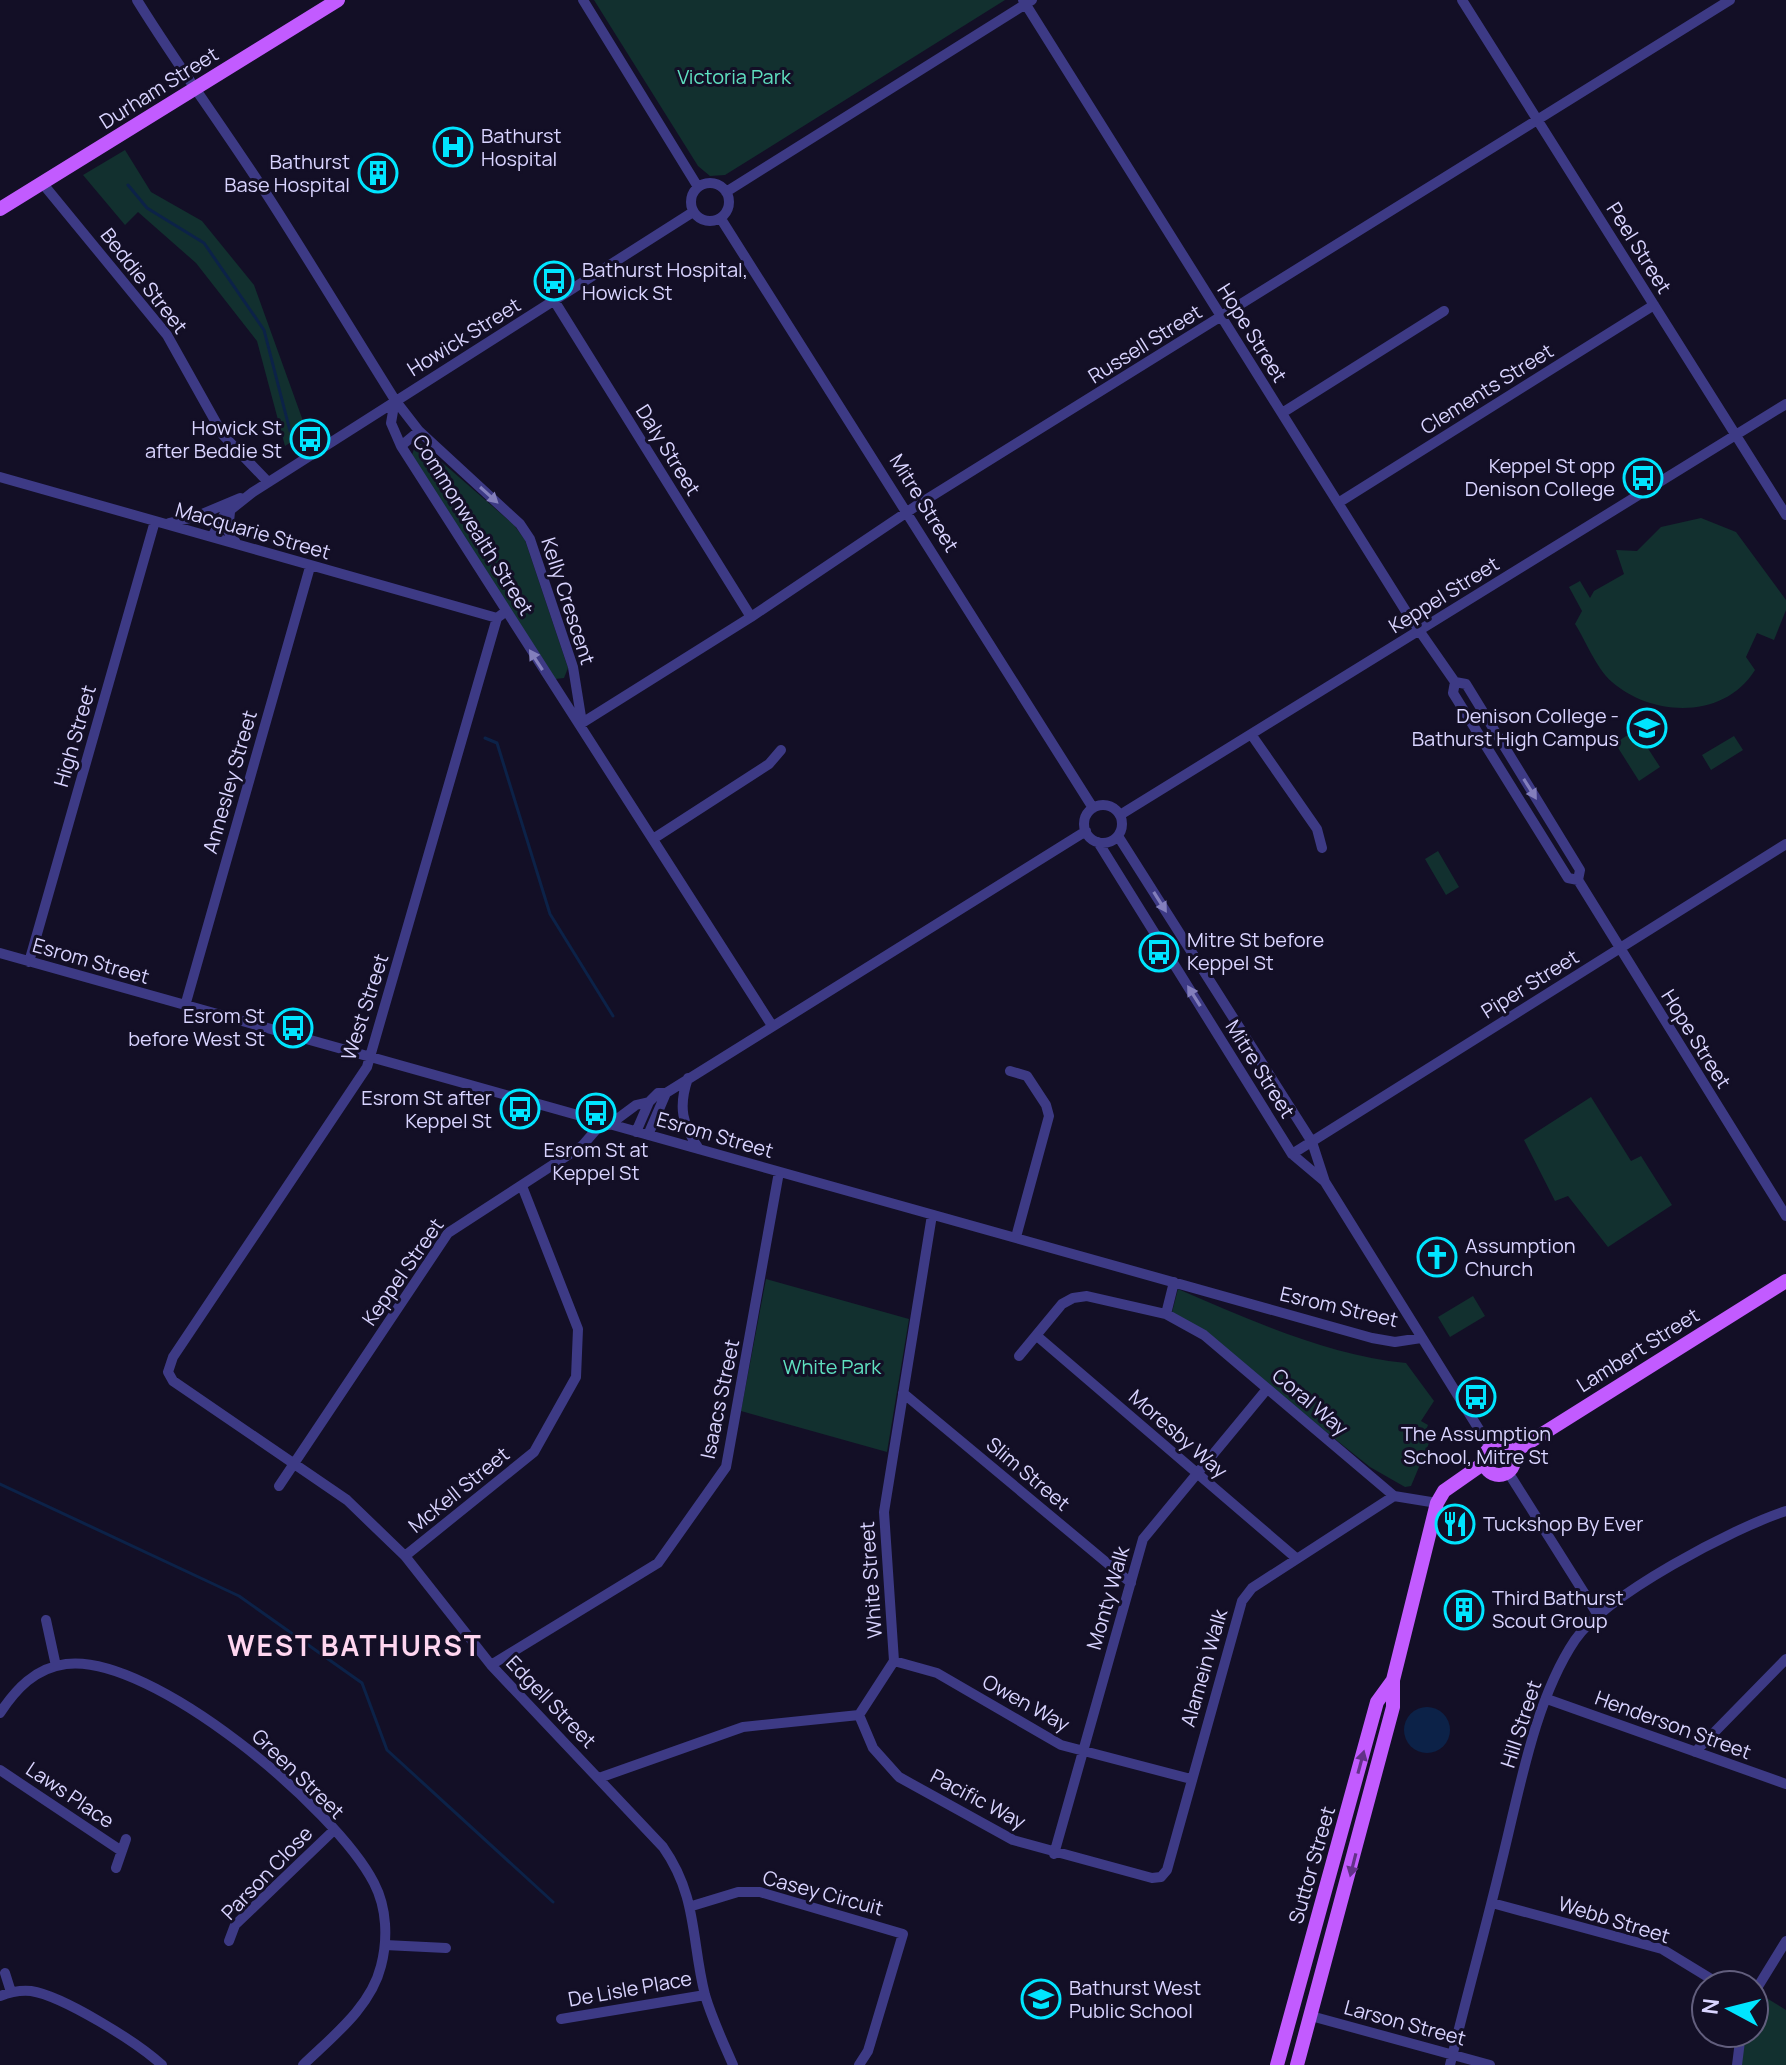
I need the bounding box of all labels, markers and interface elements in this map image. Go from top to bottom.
street label: Durham Street [94,40,223,135]
park label: Victoria Park [677,63,792,90]
place label: Bathurst Hospital [481,122,561,172]
hospital icon: Bathurst Hospital [432,126,474,168]
place label: Bathurst Base Hospital [224,148,350,198]
building icon: Bathurst Base Hospital [357,152,399,194]
street label: Peel Street [1601,197,1678,298]
street label: Beddie Street [95,222,194,339]
place label: Bathurst Hospital, Howick St [582,256,748,306]
bus stop icon: Bathurst Hospital, Howick St [533,260,575,302]
street label: Hope Street [1211,278,1293,387]
street label: Howick Street [402,291,526,382]
street label: Russell Street [1083,298,1207,389]
street label: Clements Street [1415,337,1558,440]
street label: Daly Street [630,399,707,500]
place label: Howick St after Beddie St [145,414,282,464]
bus stop icon: Howick St after Beddie St [289,418,331,460]
street label: Commonwealth Street [407,429,540,620]
street label: Mitre Street [884,449,965,557]
place label: Keppel St opp Denison College [1465,452,1615,502]
bus stop icon: Keppel St opp Denison College [1622,457,1664,499]
one-way arrow [479,486,498,504]
street label: Macquarie Street [172,495,334,566]
street label: Kelly Crescent [535,534,602,668]
street label: Keppel Street [1383,550,1504,639]
one-way arrow [528,650,543,671]
street label: High Street [47,682,102,790]
place label: Denison College - Bathurst High Campus [1412,702,1619,752]
street label: Annesley Street [196,707,263,857]
school or university icon: Denison College - Bathurst High Campus [1626,707,1668,749]
one-way arrow [1523,778,1537,800]
one-way arrow [1152,891,1167,912]
place label: Mitre St before Keppel St [1187,926,1324,976]
street label: Esrom Street [30,931,153,990]
bus stop icon: Mitre St before Keppel St [1138,931,1180,973]
street label: Piper Street [1476,943,1584,1024]
street label: West Street [335,950,394,1064]
street label: Hope Street [1655,984,1737,1093]
one-way arrow [1187,985,1201,1007]
place label: Esrom St before West St [128,1002,265,1052]
bus stop icon: Esrom St before West St [272,1007,314,1049]
street label: Mitre Street [1220,1015,1301,1123]
place label: Esrom St after Keppel St [361,1084,492,1134]
bus stop icon: Esrom St after Keppel St [499,1088,541,1130]
bus stop icon: Esrom St at Keppel St [575,1092,617,1134]
street label: Esrom Street [654,1105,777,1164]
place label: Esrom St at Keppel St [543,1136,649,1186]
street label: Keppel Street [356,1213,450,1331]
place label: Assumption Church [1465,1232,1576,1282]
church icon: Assumption Church [1416,1236,1458,1278]
street label: Esrom Street [1277,1280,1401,1333]
street label: Lambert Street [1571,1301,1704,1398]
street label: Isaacs Street [694,1337,745,1461]
park label: White Park [783,1353,882,1380]
street label: Coral Way [1267,1362,1354,1442]
bus stop icon: The Assumption School, Mitre St [1455,1376,1497,1418]
street label: Moresby Way [1123,1383,1234,1484]
place label: The Assumption School, Mitre St [1401,1420,1551,1470]
street label: Slim Street [981,1431,1076,1517]
street label: McKell Street [402,1441,515,1539]
restaurant icon: Tuckshop By Ever [1434,1503,1476,1545]
place label: Tuckshop By Ever [1483,1510,1644,1537]
street label: White Street [853,1521,888,1639]
street label: Monty Walk [1080,1542,1135,1653]
place label: Third Bathurst Scout Group [1492,1584,1624,1634]
building icon: Third Bathurst Scout Group [1443,1589,1485,1631]
street label: Alamein Walk [1174,1605,1233,1730]
district label: WEST BATHURST [227,1626,483,1664]
street label: Edgell Street [500,1650,602,1754]
street label: Owen Way [978,1668,1075,1738]
street label: Hill Street [1494,1677,1547,1771]
street label: Henderson Street [1591,1684,1755,1765]
street label: Green Street [246,1723,350,1825]
one-way arrow [1355,1750,1367,1775]
street label: Laws Place [21,1755,120,1834]
street label: Pacific Way [926,1762,1031,1835]
street label: Suttor Street [1282,1803,1341,1927]
street label: Parson Close [215,1820,318,1925]
one-way arrow [1346,1852,1358,1877]
street label: Casey Circuit [760,1863,886,1922]
street label: Webb Street [1555,1890,1673,1949]
street label: De Lisle Place [566,1964,694,2013]
north arrow [1690,1969,1770,2049]
place label: Bathurst West Public School [1069,1974,1201,2024]
school or university icon: Bathurst West Public School [1020,1978,1062,2020]
street label: Larson Street [1341,1993,1469,2052]
text: N [1694,1997,1726,2016]

